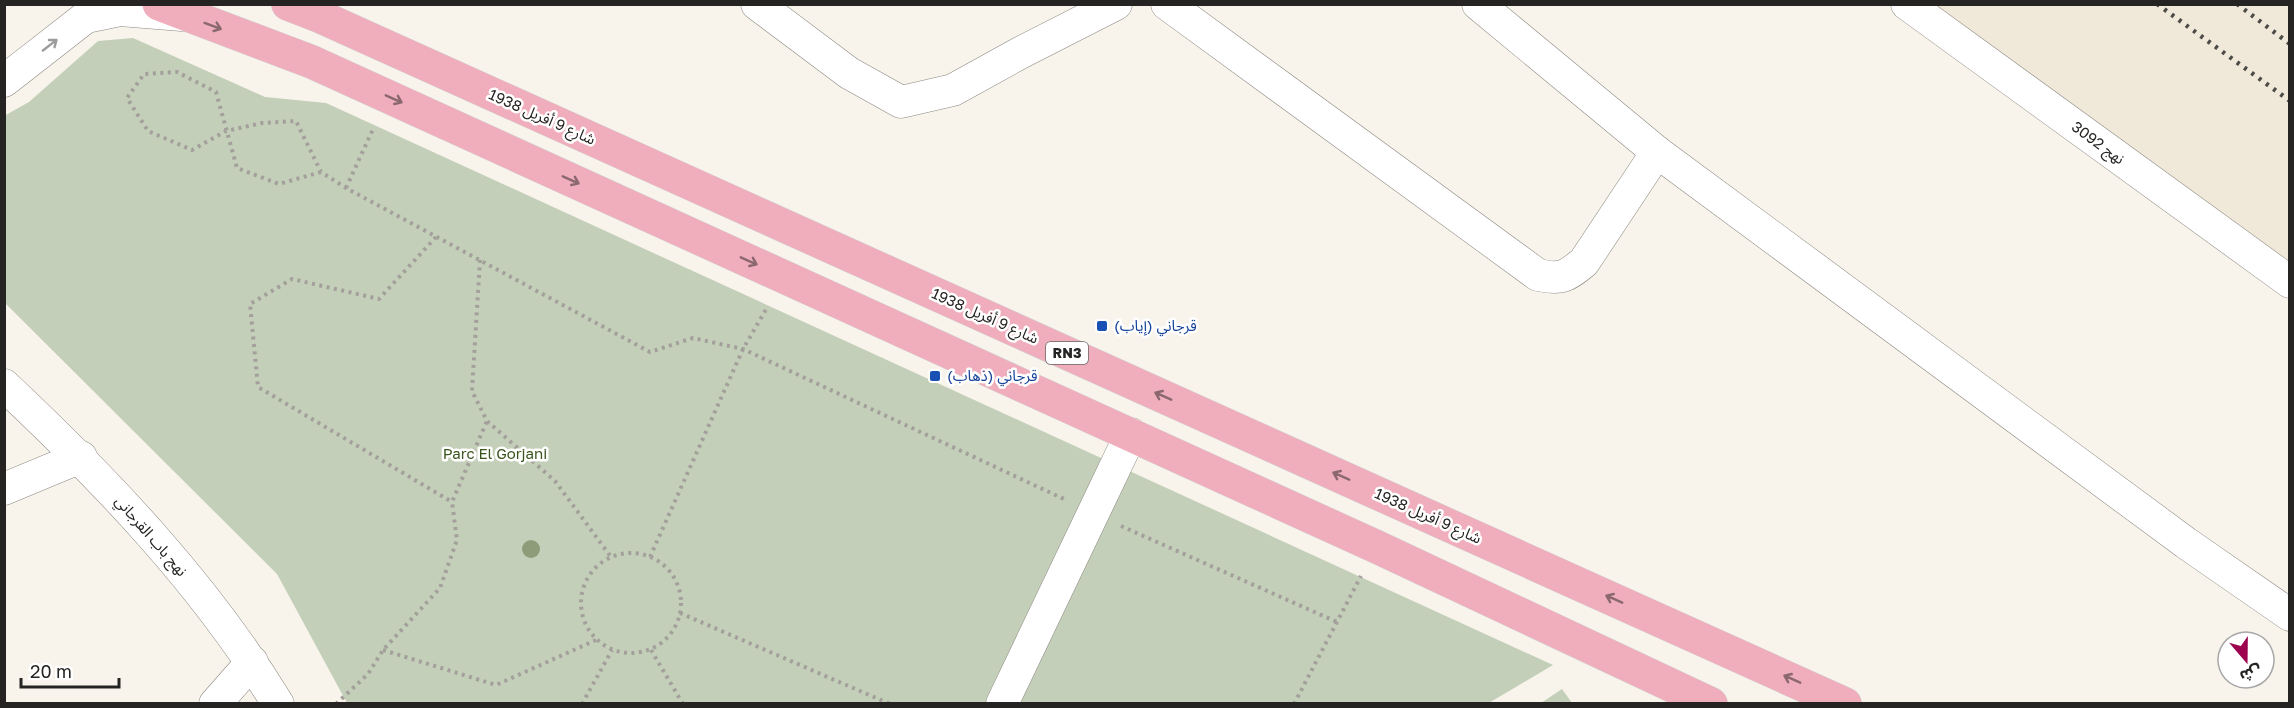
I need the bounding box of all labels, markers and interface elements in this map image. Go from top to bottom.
one-way arrow [203,21,222,32]
one-way arrow [42,38,58,51]
street label: شارع 9 أفريل 1938 [485,84,599,151]
one-way arrow [384,94,402,106]
street label: نهج 3092 [2066,117,2129,171]
one-way arrow [562,175,580,186]
one-way arrow [739,255,757,267]
street label: شارع 9 أفريل 1938 [928,283,1042,350]
place label: قرجاني (إياب) [1114,316,1197,337]
marker: قرجاني (إياب) [1095,319,1109,333]
road number: RN3 [1046,342,1088,364]
place label: قرجاني (ذهاب) [947,366,1038,387]
marker: قرجاني (ذهاب) [928,369,942,383]
one-way arrow [1154,390,1172,402]
park label: Parc El Gorjani [443,444,547,462]
one-way arrow [1332,470,1350,482]
street label: شارع 9 أفريل 1938 [1371,483,1485,550]
street label: نهج باب القرجاني [109,491,192,582]
one-way arrow [1606,593,1624,605]
north arrow [2216,630,2276,690]
scale bar [21,651,118,689]
text: 20 m [30,660,72,682]
text: ش [2237,661,2265,687]
one-way arrow [1783,673,1801,684]

